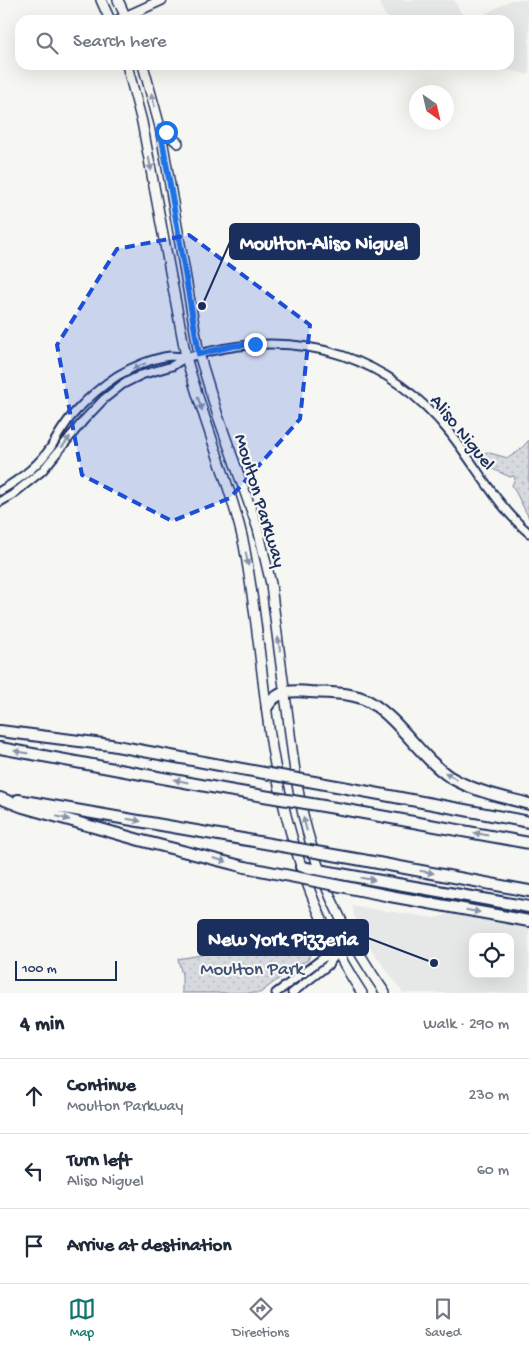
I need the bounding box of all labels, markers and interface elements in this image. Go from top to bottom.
search box [15,15,514,70]
icon: search [33,29,61,57]
text: Search here [73,31,167,54]
north arrow [409,85,454,130]
one-way arrow [149,92,157,107]
route start [155,121,178,144]
one-way arrow [146,156,154,172]
callout: Moulton-Aliso Niguel [230,224,419,259]
text: Moulton-Aliso Niguel [240,234,409,257]
route end [244,333,267,356]
one-way arrow [132,362,146,370]
street label: Aliso Niguel [424,391,499,476]
one-way arrow [196,397,204,412]
street label: Moulton Parkway [227,432,290,571]
one-way arrow [60,436,71,449]
one-way arrow [243,552,251,567]
one-way arrow [274,636,282,652]
one-way arrow [12,747,28,755]
one-way arrow [444,771,457,781]
one-way arrow [172,776,188,784]
one-way arrow [55,815,70,823]
one-way arrow [127,816,143,824]
one-way arrow [301,816,309,831]
one-way arrow [473,829,489,837]
one-way arrow [212,856,227,864]
one-way arrow [419,869,435,877]
one-way arrow [360,875,376,883]
one-way arrow [465,908,481,916]
callout: New York Pizzeria [198,920,368,955]
text: New York Pizzeria [208,930,359,953]
map controls [469,933,514,978]
button: locate [469,933,514,978]
scale bar [15,958,118,981]
park label: Moulton Park [200,959,305,982]
text: 100 m [22,961,57,978]
text: 4 min [20,1013,64,1038]
text: Walk · 290 m [423,1016,509,1035]
text: Continue [67,1075,136,1098]
icon: ahead [20,1082,48,1110]
text: 230 m [469,1087,509,1106]
text: Moulton Parkway [67,1098,183,1117]
text: Turn left [67,1150,131,1173]
icon: left [20,1157,48,1185]
text: 60 m [477,1162,509,1181]
text: Aliso Niguel [67,1173,144,1192]
icon: arrive [20,1232,48,1260]
text: Arrive at destination [67,1235,231,1258]
tab: Map [68,1295,96,1342]
tab: Directions [232,1295,289,1342]
tab: Saved [425,1295,461,1342]

